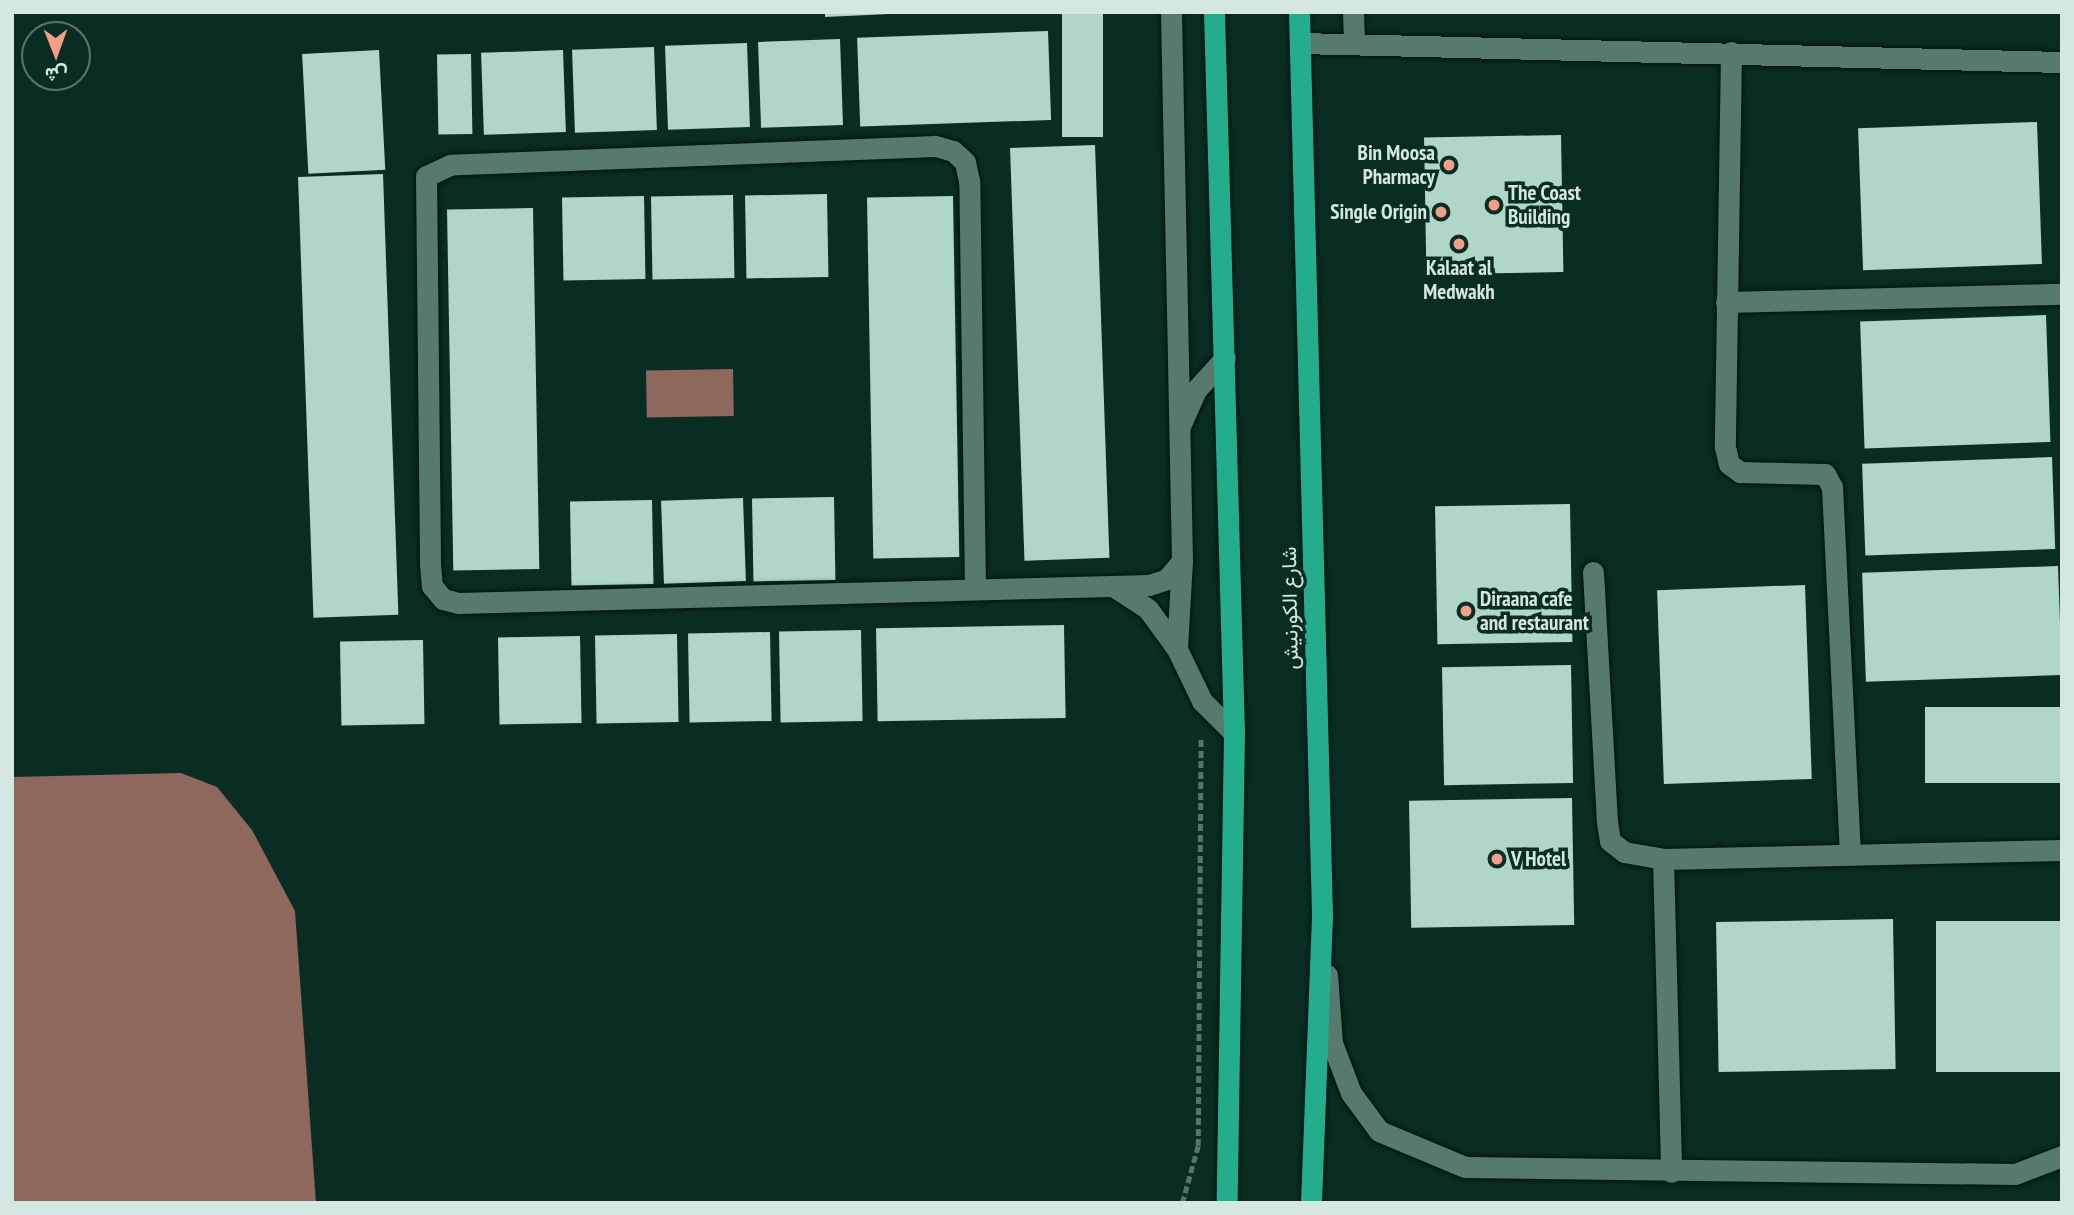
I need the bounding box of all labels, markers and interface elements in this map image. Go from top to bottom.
north arrow [21,21,91,91]
text: ش [45,63,68,87]
place label: Bin Moosa Pharmacy [1358,140,1435,190]
marker: Bin Moosa Pharmacy [1441,157,1457,173]
place label: The Coast Building [1508,180,1581,230]
marker: The Coast Building [1486,197,1502,213]
place label: Single Origin [1330,199,1427,225]
marker: Single Origin [1433,204,1449,220]
marker: Kalaat al Medwakh [1451,236,1467,252]
place label: Kalaat al Medwakh [1423,255,1495,305]
street label: شارع الكورنيش [1276,546,1304,670]
place label: Diraana cafe and restaurant [1480,586,1589,636]
marker: Diraana cafe and restaurant [1458,603,1474,619]
place label: V Hotel [1511,846,1567,872]
marker: V Hotel [1489,851,1505,867]

